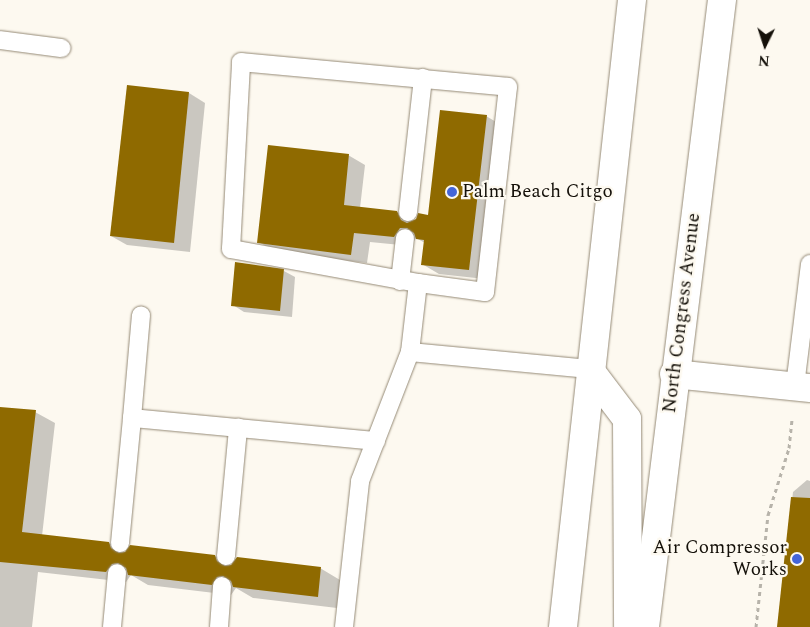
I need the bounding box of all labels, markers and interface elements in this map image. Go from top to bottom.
north arrow [740,20,790,70]
text: N [757,50,770,71]
place label: Palm Beach Citgo [462,181,613,203]
marker: Palm Beach Citgo [446,186,458,198]
street label: North Congress Avenue [658,212,706,414]
place label: Air Compressor Works [653,537,787,581]
marker: Air Compressor Works [791,553,803,565]

